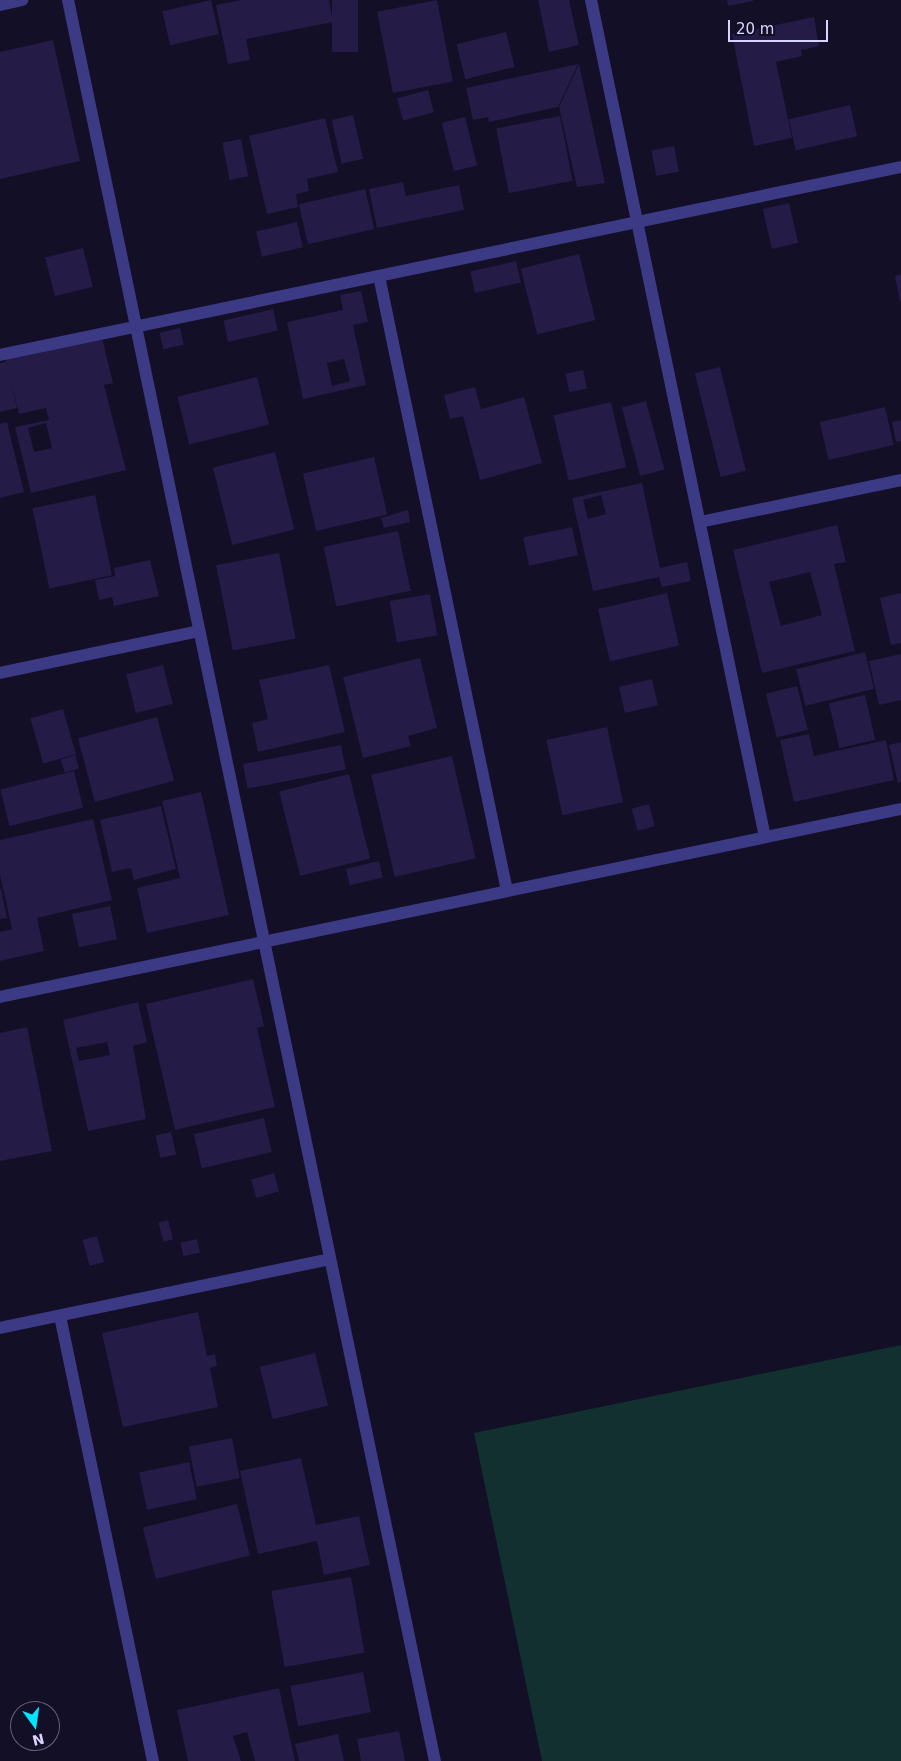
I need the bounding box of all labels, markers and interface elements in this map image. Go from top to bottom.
scale bar [731,10,831,42]
text: 20 m [736,20,774,38]
north arrow [10,1701,60,1751]
text: N [31,1730,46,1749]

